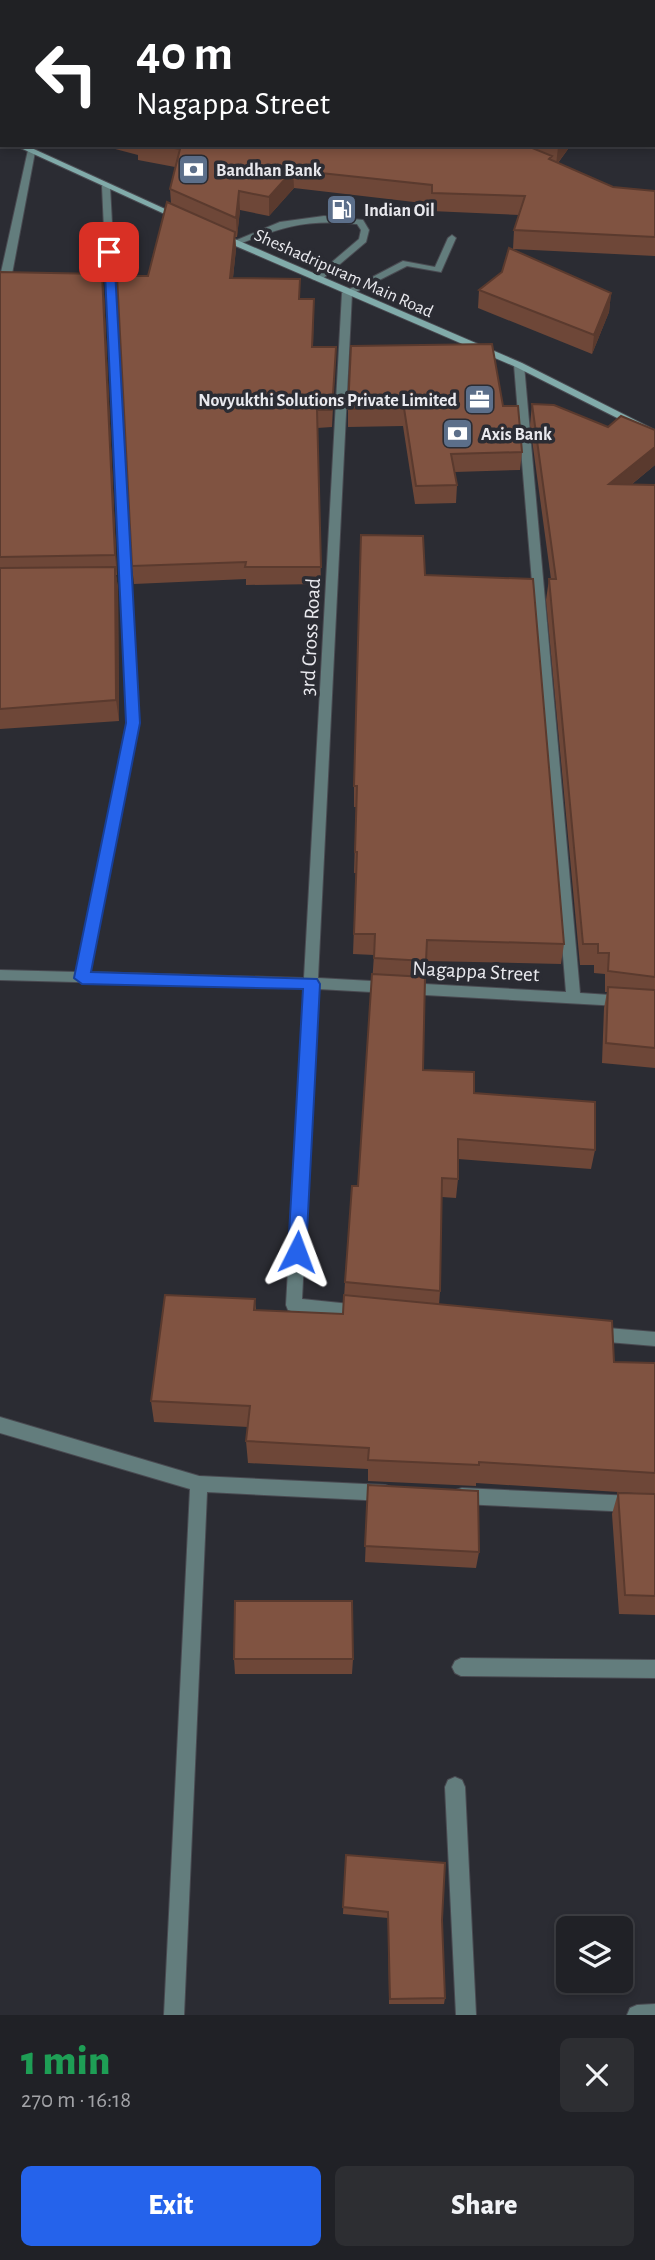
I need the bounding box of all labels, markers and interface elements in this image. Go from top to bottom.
icon: left [21,28,112,119]
text: 40 m [136,30,233,79]
text: Nagappa Street [136,88,330,120]
bank icon: Bandhan Bank [176,153,210,187]
place label: Bandhan Bank [216,162,322,180]
fuel station icon: Indian Oil [324,193,358,227]
place label: Indian Oil [364,202,435,220]
pin [79,222,139,282]
street label: Sheshadripuram Main Road [251,226,436,322]
icon: arrive [90,233,128,271]
office icon: Novyukthi Solutions Private Limited [463,383,497,417]
place label: Novyukthi Solutions Private Limited [198,392,458,410]
bank icon: Axis Bank [441,417,475,451]
place label: Axis Bank [481,426,552,444]
street label: 3rd Cross Road [297,577,324,697]
street label: Nagappa Street [412,958,540,985]
position arrow [260,1215,334,1289]
map controls [556,1916,633,1993]
button: layers [556,1916,633,1993]
button: close [560,2038,634,2112]
text: 1 min [21,2040,110,2082]
text: 270 m · 16:18 [21,2089,131,2112]
button: Exit [21,2166,321,2246]
button: Share [335,2166,634,2246]

